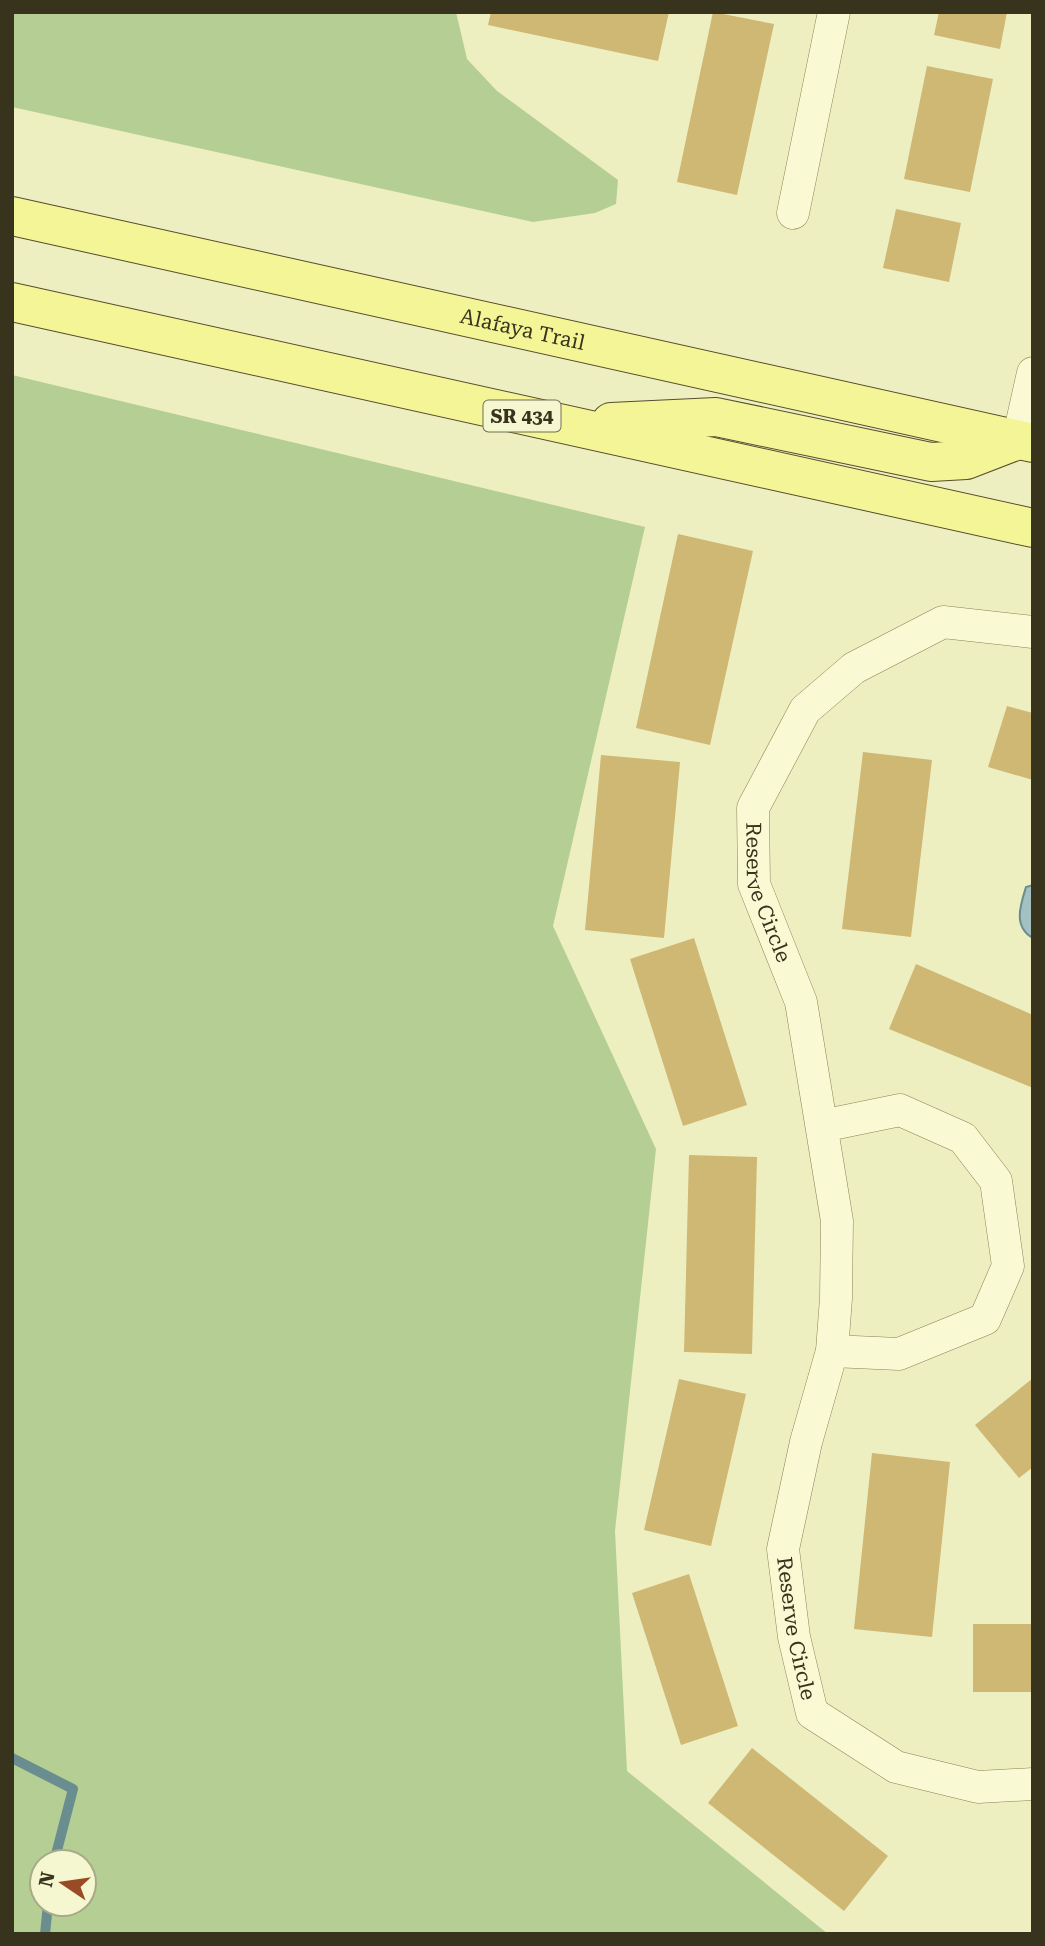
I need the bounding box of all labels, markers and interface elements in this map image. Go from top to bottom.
street label: Alafaya Trail [458,304,588,355]
road number: SR 434 [484,400,560,432]
street label: Reserve Circle [741,822,796,966]
street label: Reserve Circle [772,1555,821,1702]
north arrow [28,1848,98,1918]
text: N [34,1869,60,1889]

